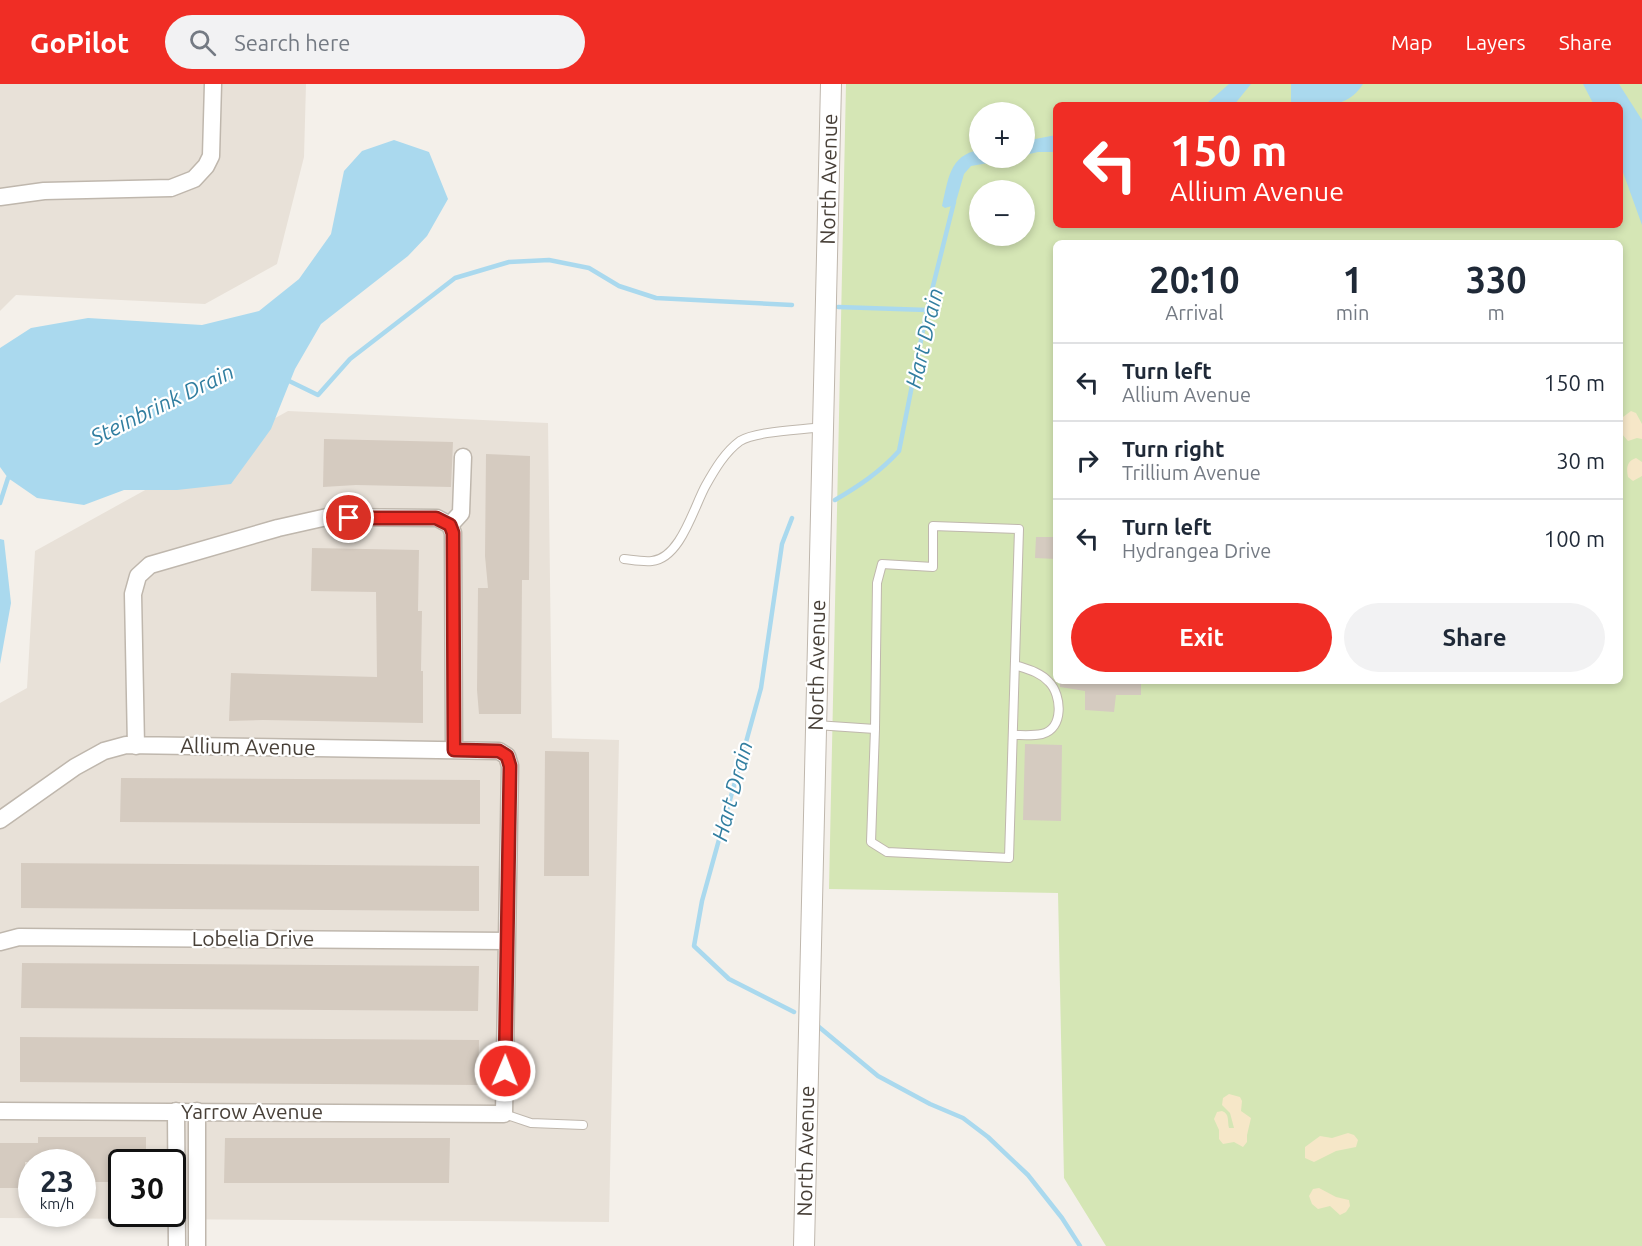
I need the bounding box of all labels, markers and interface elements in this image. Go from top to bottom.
search box [165,15,585,69]
icon: search [186,26,219,59]
text: GoPilot [30,27,129,58]
text: Search here [234,30,350,55]
text: Map [1391,30,1432,54]
text: Layers [1465,30,1526,54]
text: Share [1559,30,1612,54]
map controls [969,102,1035,246]
button: + [969,102,1035,168]
street label: North Avenue [815,113,841,245]
icon: left [1071,126,1149,204]
text: 150 m [1170,127,1287,174]
text: Allium Avenue [1170,176,1344,206]
button: − [969,180,1035,246]
text: 20:10 [1149,259,1239,300]
text: 1 [1342,259,1363,300]
text: 330 [1466,259,1527,300]
water label: Hart Drain [900,285,947,390]
text: Arrival [1165,301,1224,324]
text: min [1336,301,1369,324]
text: m [1488,301,1505,324]
water label: Steinbrink Drain [85,358,238,450]
text: Turn left [1122,358,1212,383]
icon: left [1071,366,1104,399]
text: 150 m [1544,370,1605,395]
text: Allium Avenue [1122,383,1251,406]
text: Turn right [1122,436,1224,461]
icon: right [1071,444,1104,477]
text: 30 m [1556,448,1605,473]
text: Trillium Avenue [1122,461,1261,484]
pin [323,492,374,543]
icon: arrive [332,501,365,534]
text: Turn left [1122,514,1212,539]
icon: left [1071,522,1104,555]
text: 100 m [1544,526,1605,551]
text: Hydrangea Drive [1122,539,1271,562]
street label: North Avenue [803,599,829,731]
button: Exit [1071,603,1332,672]
button: Share [1344,603,1605,672]
street label: Allium Avenue [180,733,316,759]
water label: Hart Drain [706,738,757,843]
street label: Lobelia Drive [192,926,314,950]
position arrow [473,1039,537,1103]
street label: North Avenue [792,1085,818,1217]
street label: Yarrow Avenue [181,1099,323,1123]
speed limit sign: 30 [108,1149,186,1227]
text: 23 [40,1164,74,1198]
text: km/h [40,1195,74,1212]

